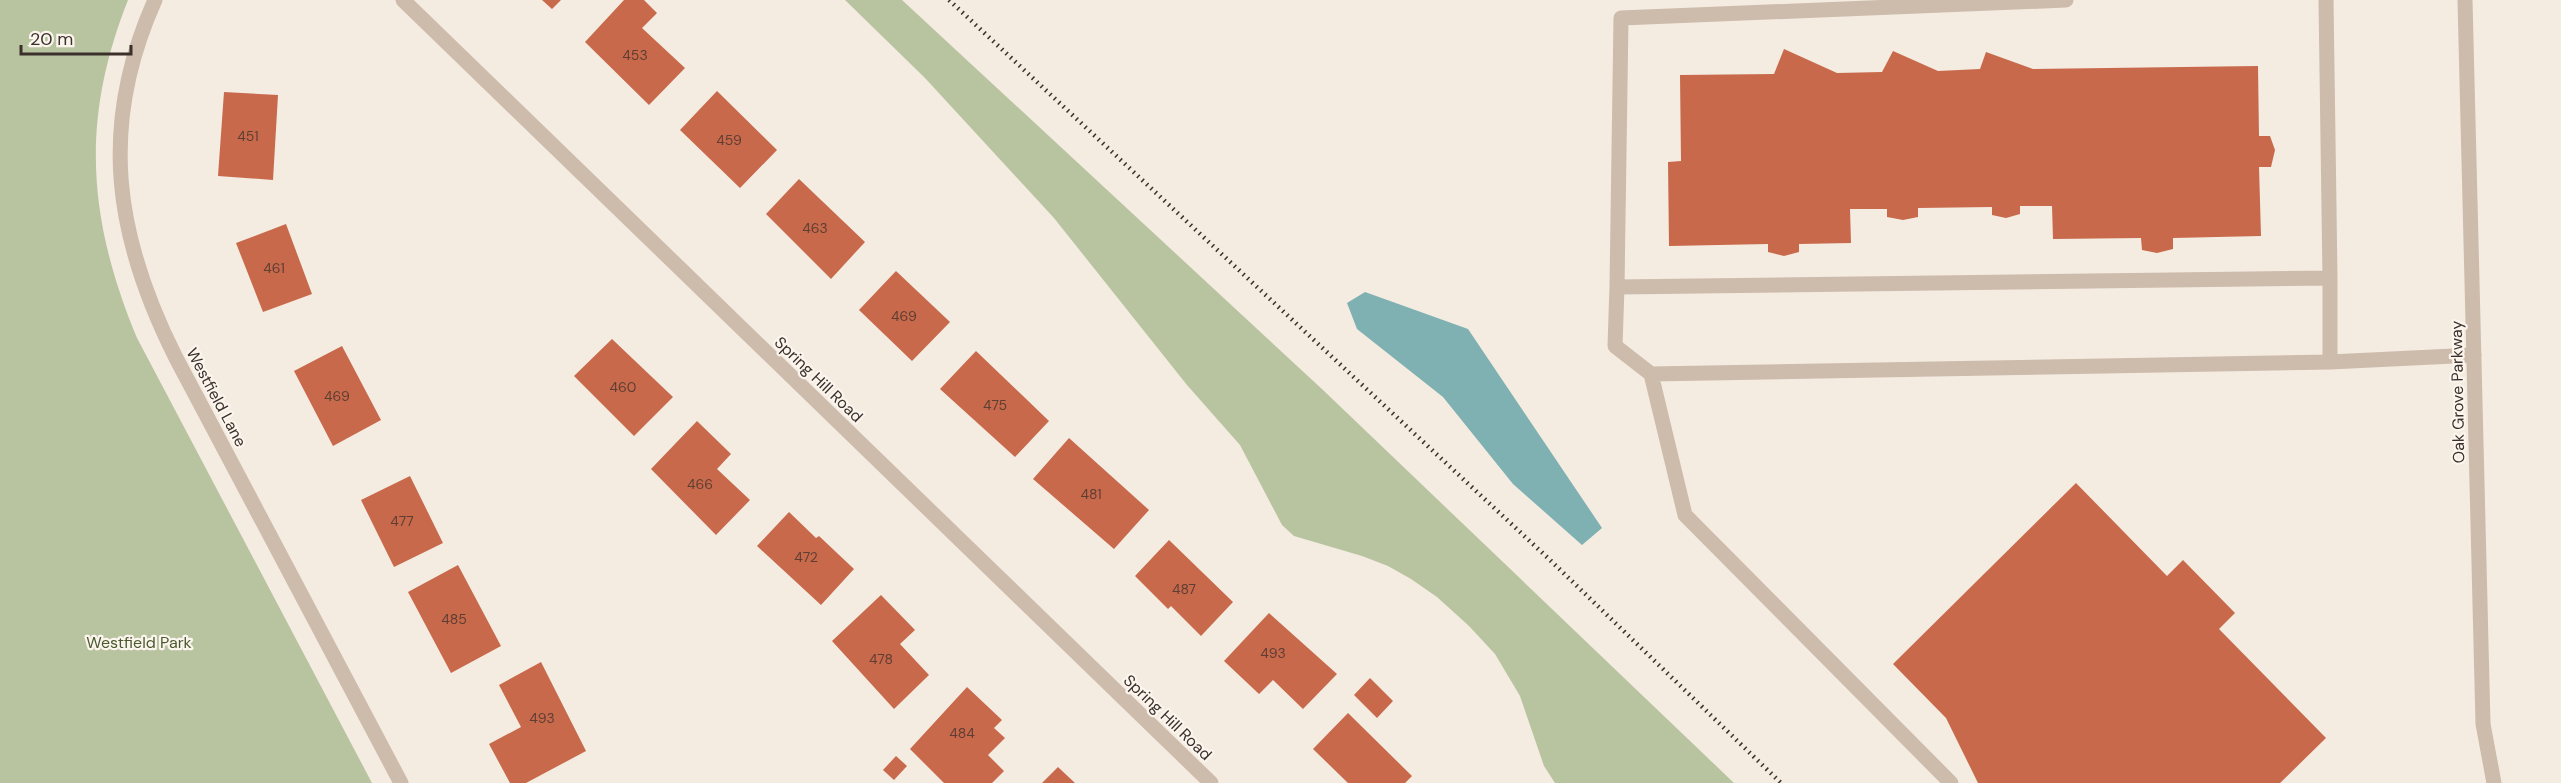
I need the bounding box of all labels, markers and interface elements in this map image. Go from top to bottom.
scale bar [21,18,130,56]
text: 20 m [30,27,73,51]
house number: 453 [622,46,648,64]
house number: 451 [237,127,259,145]
house number: 459 [716,131,742,149]
house number: 463 [802,219,828,237]
house number: 461 [263,259,285,277]
house number: 469 [891,307,917,325]
street label: Oak Grove Parkway [2446,320,2469,463]
street label: Spring Hill Road [770,332,867,427]
street label: Westfield Lane [182,344,251,450]
house number: 460 [610,378,636,396]
house number: 469 [324,387,350,405]
house number: 475 [983,396,1007,414]
house number: 466 [687,475,713,493]
house number: 481 [1080,485,1102,503]
house number: 477 [390,512,414,530]
house number: 472 [794,548,818,566]
house number: 487 [1172,580,1196,598]
house number: 485 [441,610,467,628]
park label: Westfield Park [86,632,192,653]
house number: 493 [1260,644,1286,662]
house number: 478 [869,650,893,668]
street label: Spring Hill Road [1119,670,1216,765]
house number: 493 [529,709,555,727]
house number: 484 [949,724,975,742]

